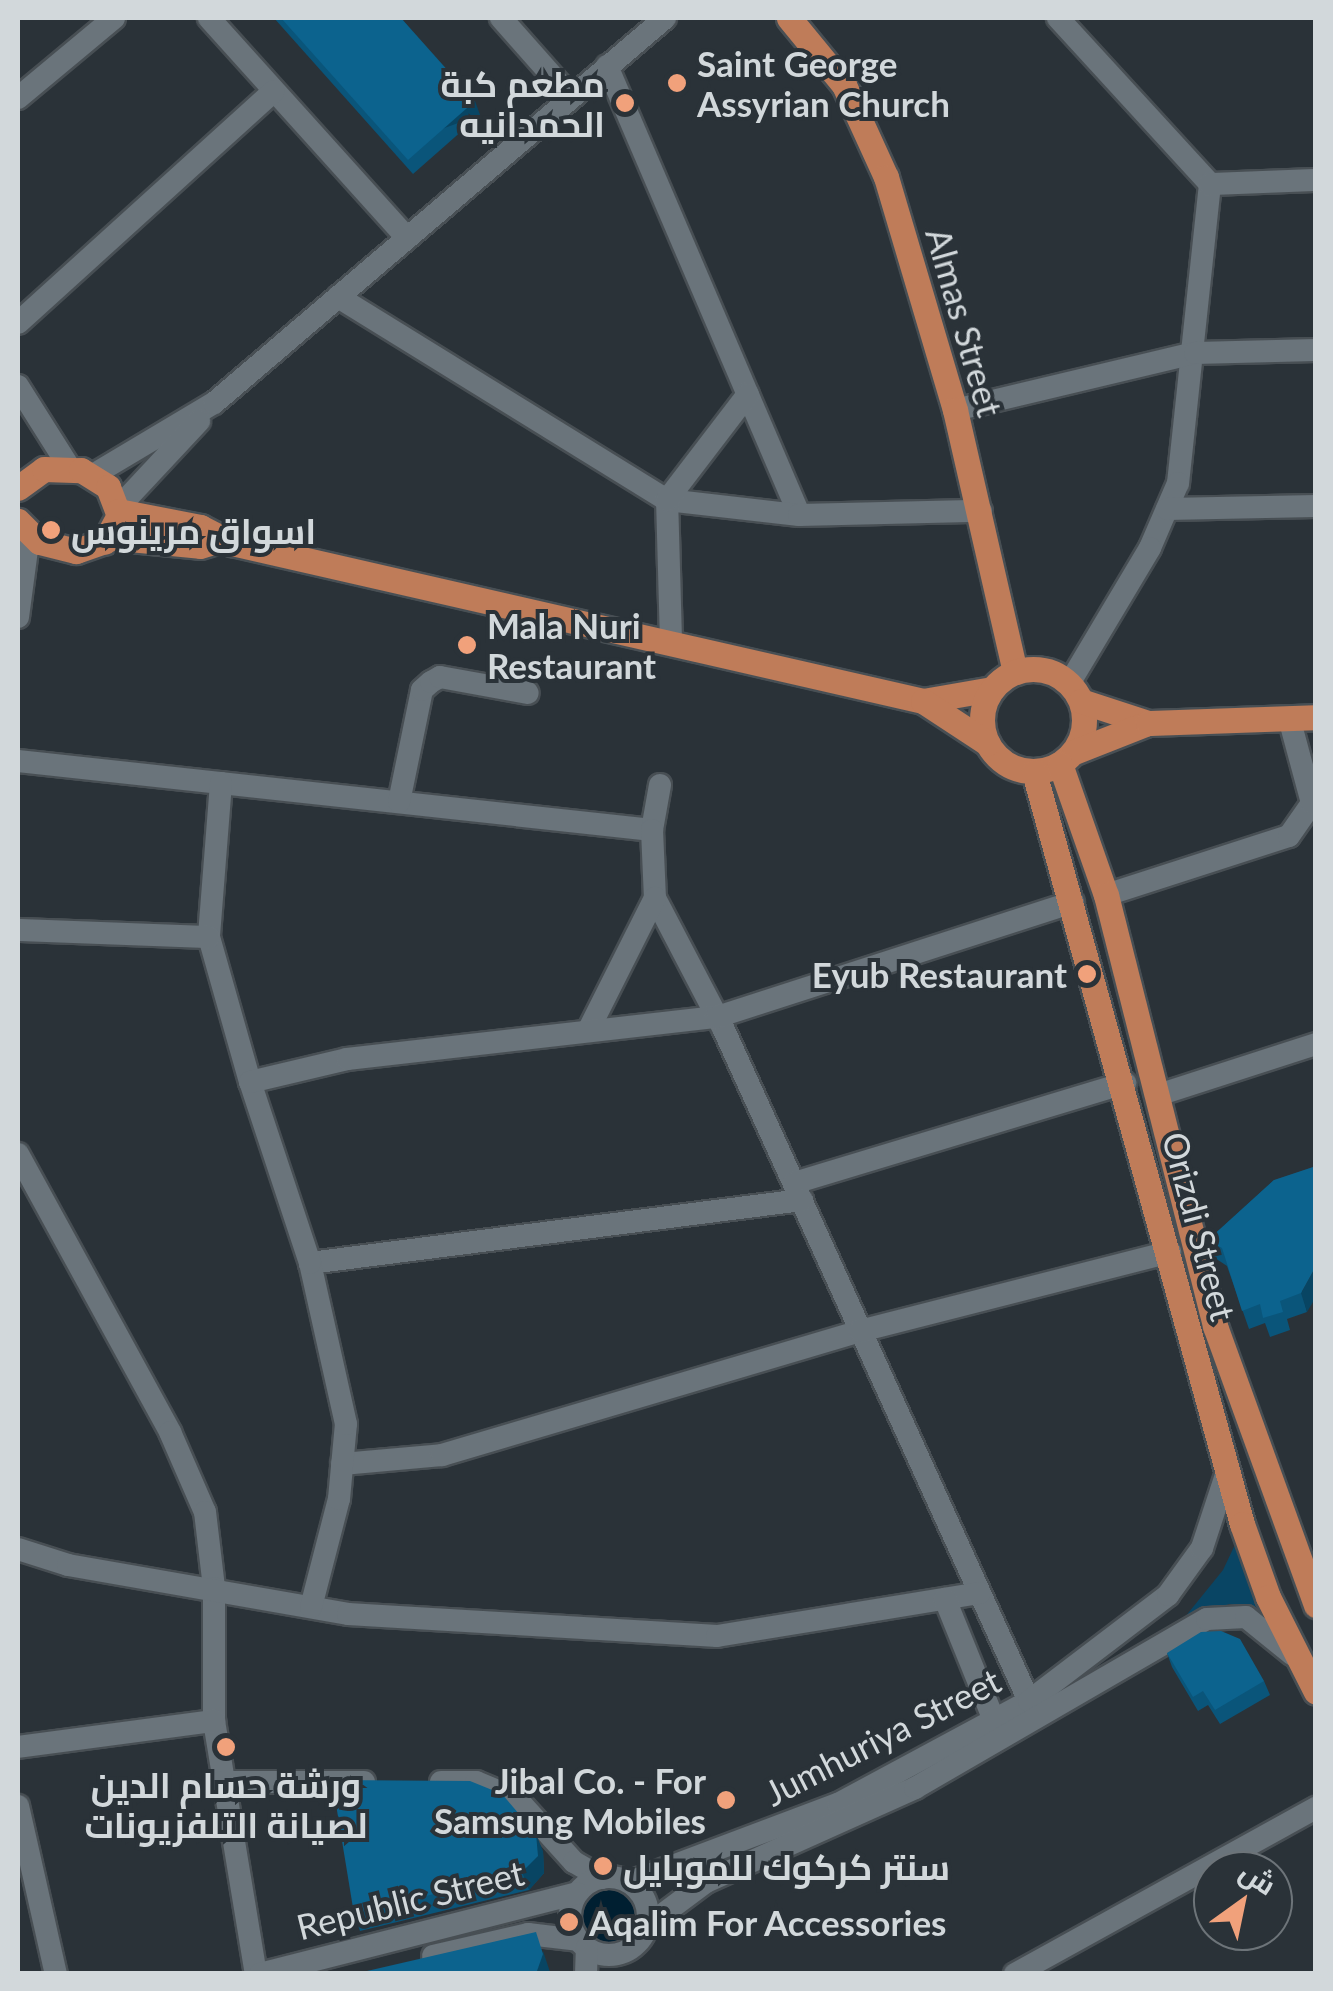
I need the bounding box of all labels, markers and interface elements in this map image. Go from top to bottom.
place label: Saint George Assyrian Church [697,42,950,124]
place label: مطعم كبة الحمدانيه [441,62,605,144]
marker: Saint George Assyrian Church [666,72,688,94]
marker: مطعم كبة الحمدانيه [614,92,636,114]
street label: Almas Street [918,223,1012,421]
place label: اسواق مرينوس [71,509,316,551]
marker: اسواق مرينوس [40,519,62,541]
place label: Mala Nuri Restaurant [487,604,656,686]
marker: Mala Nuri Restaurant [456,634,478,656]
place label: Eyub Restaurant [812,953,1067,995]
marker: Eyub Restaurant [1076,963,1098,985]
street label: Orizdi Street [1155,1127,1245,1325]
street label: Jumhuriya Street [757,1659,1007,1813]
marker: ورشة حسام الدين لصيانة التلفزيونات [215,1736,237,1758]
place label: Jibal Co. - For Samsung Mobiles [434,1759,706,1841]
place label: ورشة حسام الدين لصيانة التلفزيونات [84,1763,368,1845]
marker: Jibal Co. - For Samsung Mobiles [715,1789,737,1811]
place label: سنتر كركوك للموبايل [623,1845,950,1887]
street label: Republic Street [292,1851,528,1947]
north arrow [1193,1851,1293,1951]
text: ش [1234,1853,1283,1902]
marker: سنتر كركوك للموبايل [592,1855,614,1877]
place label: Aqalim For Accessories [589,1901,948,1943]
marker: Aqalim For Accessories [558,1911,580,1933]

